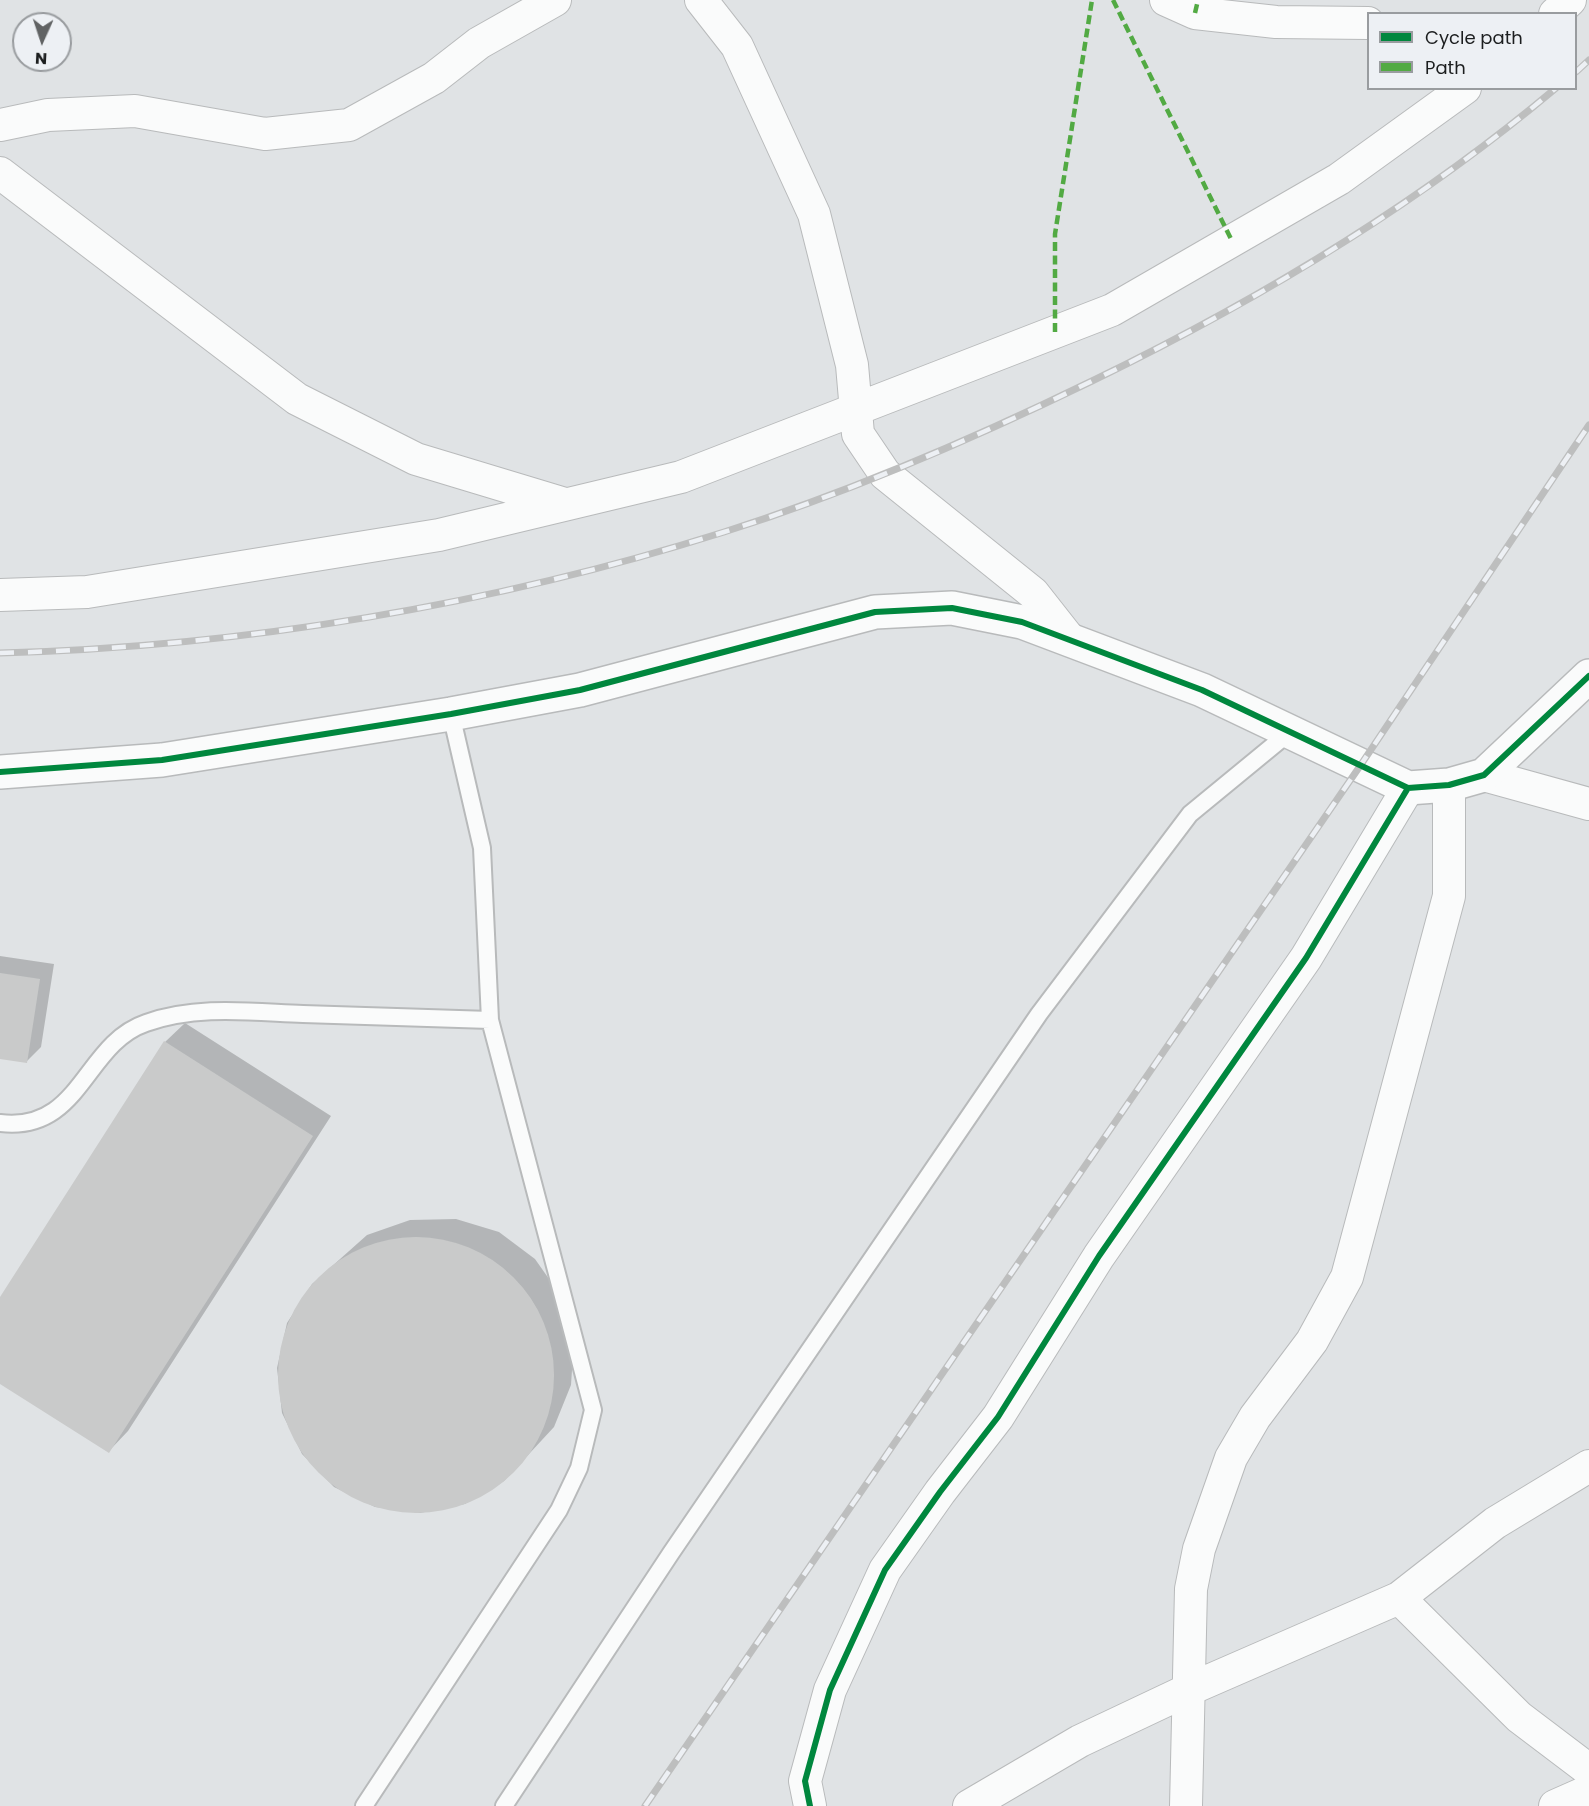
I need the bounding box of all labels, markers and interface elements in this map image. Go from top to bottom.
north arrow [12,12,72,72]
legend [1367,12,1577,90]
text: Cycle path [1425,25,1523,50]
text: N [35,47,48,70]
text: Path [1425,55,1466,80]

